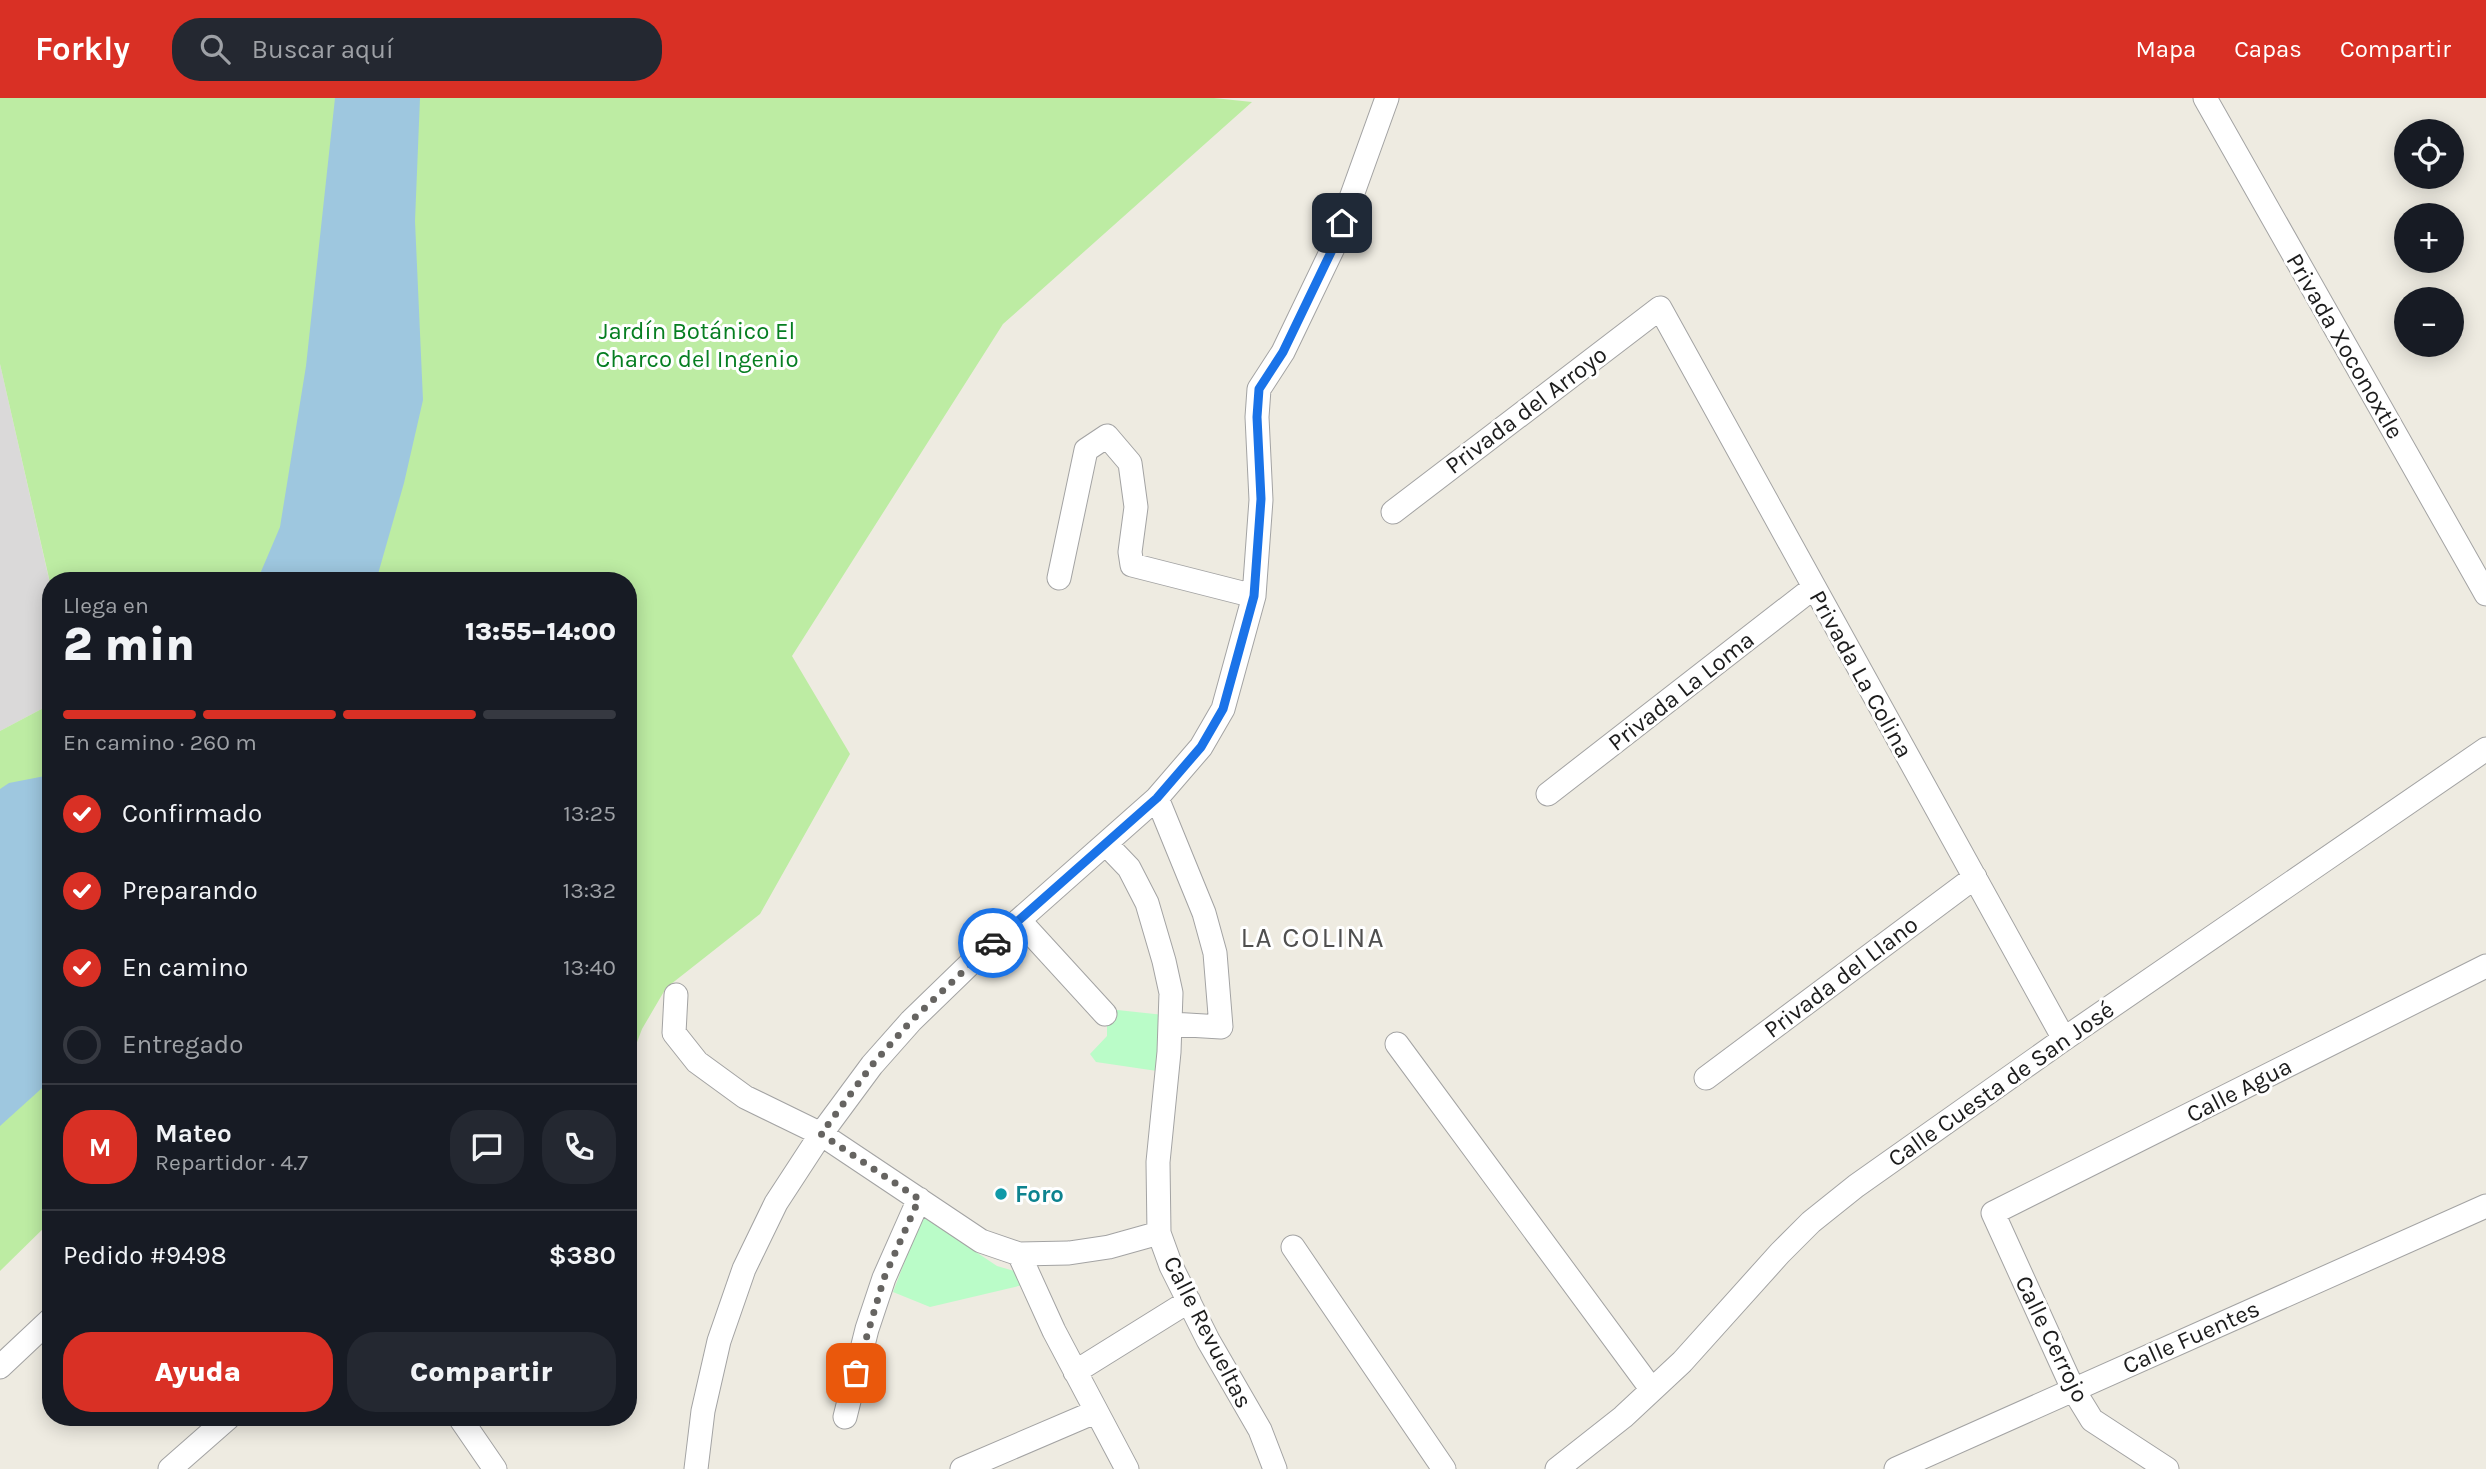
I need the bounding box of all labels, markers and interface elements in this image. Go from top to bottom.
search box [172,18,662,81]
text: Forkly [35,30,130,68]
icon: search [196,30,234,68]
text: Buscar aquí [252,34,394,65]
text: Mapa [2135,35,2196,63]
text: Capas [2234,35,2302,63]
text: Compartir [2340,35,2451,63]
map controls [2394,119,2464,357]
button: locate [2394,119,2464,189]
pin [1312,193,1372,253]
button: + [2394,203,2464,273]
icon: home [1323,204,1361,242]
street label: Privada Xoconoxtle [2281,248,2409,444]
button: − [2394,287,2464,357]
park label: Jardín Botánico El Charco del Ingenio [595,317,799,373]
street label: Privada del Arroyo [1440,340,1612,480]
street label: Privada La Colina [1803,585,1919,763]
text: Llega en [63,592,149,619]
text: 13:55–14:00 [465,616,616,647]
text: 2 min [63,618,195,672]
street label: Privada La Loma [1602,625,1760,757]
text: En camino · 260 m [63,729,257,756]
icon: check [63,795,101,833]
text: Confirmado [122,798,262,829]
text: 13:25 [563,800,616,827]
icon: check [63,872,101,910]
text: Preparando [122,875,258,906]
text: 13:32 [563,877,616,904]
courier [958,908,1028,978]
street label: Privada del Llano [1759,910,1923,1044]
district label: LA COLINA [1240,921,1386,954]
icon: car [974,924,1012,962]
icon: check [63,949,101,987]
text: En camino [122,952,248,983]
text: 13:40 [563,954,616,981]
street label: Calle Cuesta de San José [1883,995,2119,1173]
text: Entregado [122,1029,243,1060]
street label: Calle Agua [2182,1052,2296,1128]
button: chat [450,1110,524,1184]
button: phone [542,1110,616,1184]
text: Mateo [155,1118,232,1149]
text: M [89,1132,111,1163]
text: Repartidor · 4.7 [155,1149,308,1176]
place label: Foro [1015,1180,1064,1208]
marker: Foro [993,1186,1009,1202]
text: Pedido #9498 [63,1240,227,1271]
text: $380 [549,1240,616,1271]
street label: Calle Revueltas [1158,1251,1258,1413]
street label: Calle Cerrojo [2009,1271,2095,1407]
street label: Calle Fuentes [2118,1294,2264,1380]
button: Ayuda [63,1332,333,1412]
button: Compartir [347,1332,616,1412]
pin [826,1343,886,1403]
icon: bag [837,1354,875,1392]

